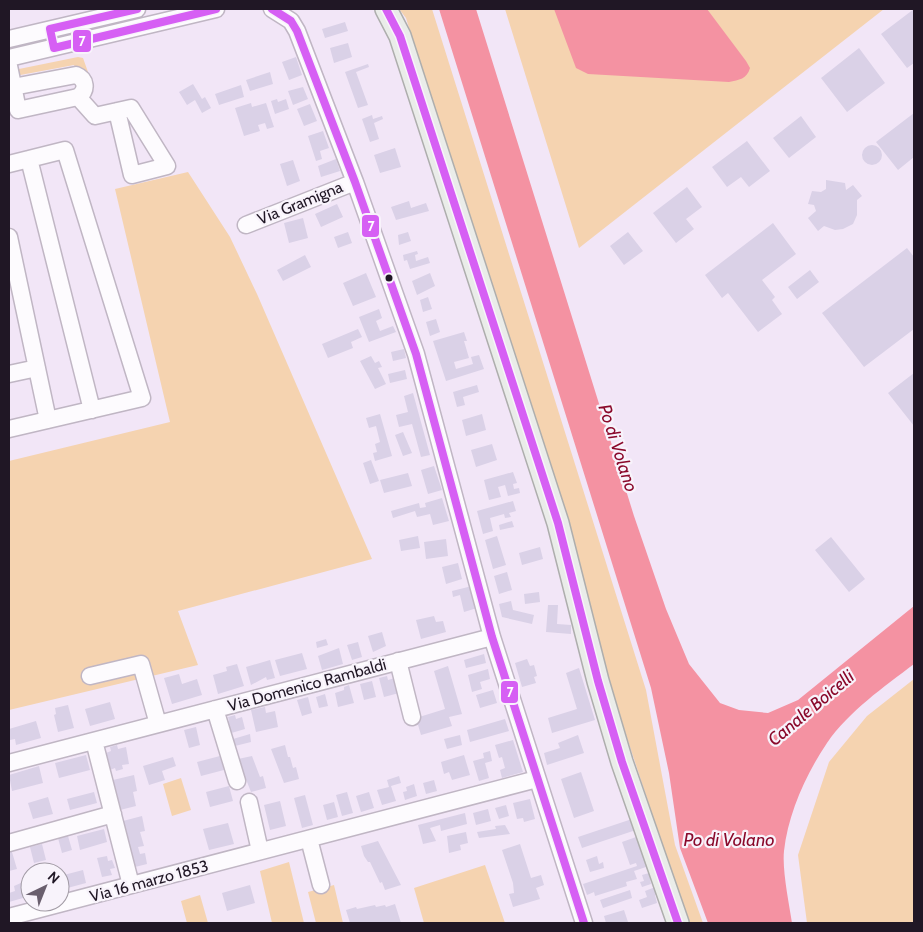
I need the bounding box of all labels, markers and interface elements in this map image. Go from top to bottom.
line badge: 7 [72,29,92,53]
text: 7 [78,32,86,50]
street label: Via Gramigna [255,177,346,229]
line badge: 7 [361,214,380,238]
text: 7 [367,217,375,235]
unlabelled marker [384,273,394,283]
water label: Po di Volano [593,401,643,495]
street label: Via Domenico Rambaldi [226,655,388,715]
water label: Canale Boicelli [763,665,860,751]
line badge: 7 [500,680,519,704]
text: 7 [506,683,514,701]
water label: Po di Volano [684,829,774,851]
street label: Via 16 marzo 1853 [88,856,210,906]
north arrow [20,862,70,912]
text: N [44,868,64,887]

